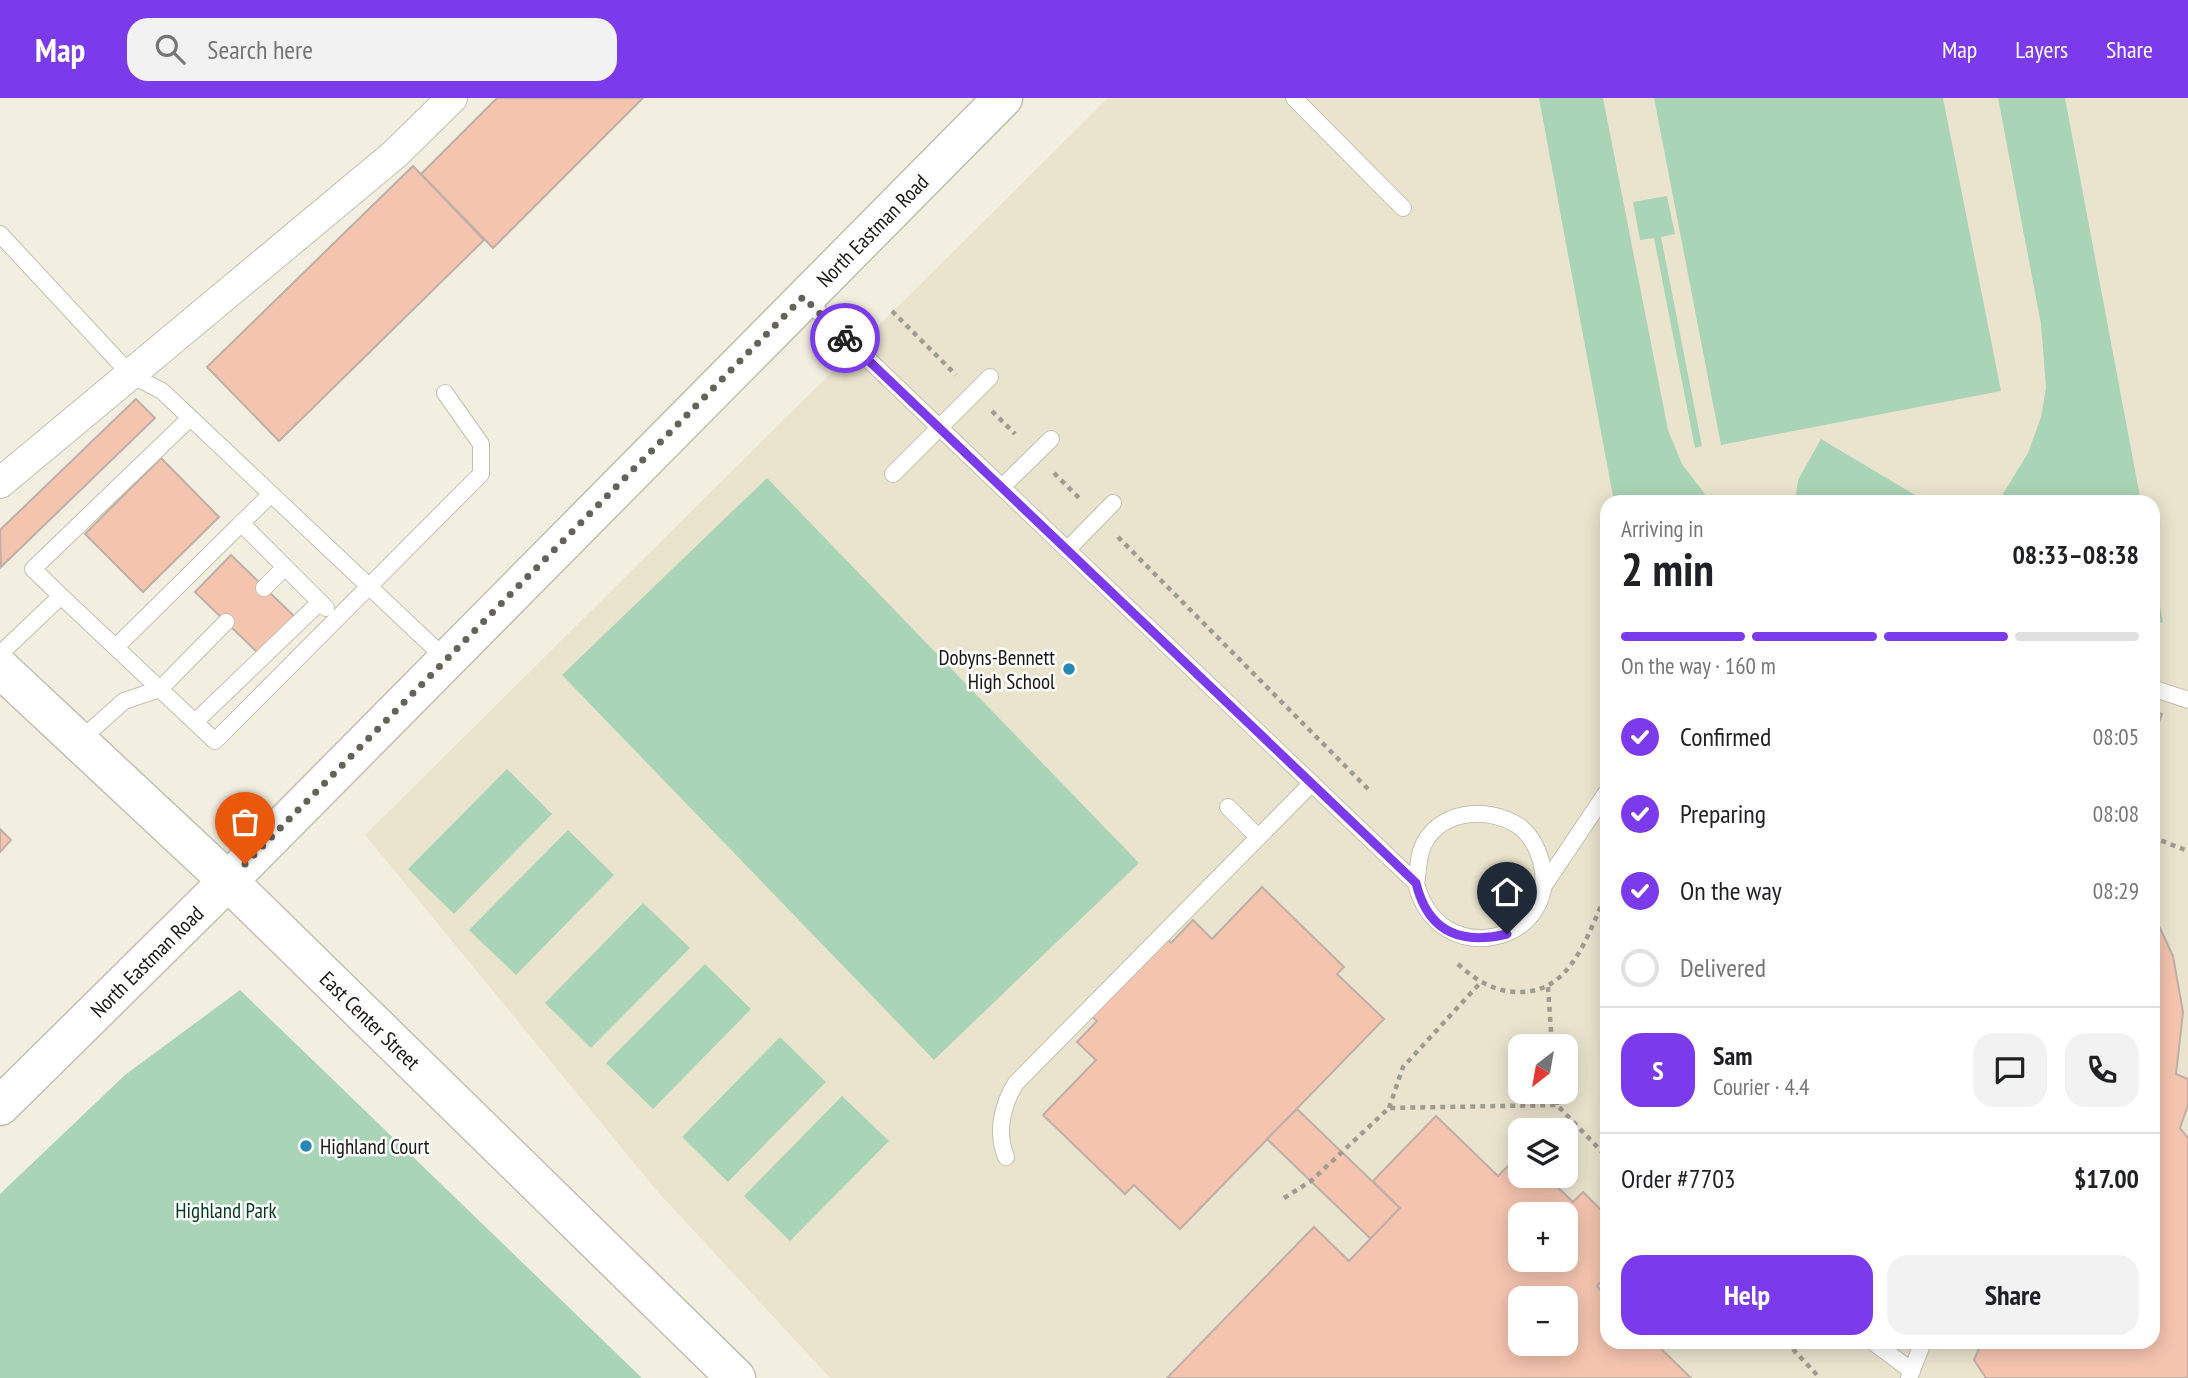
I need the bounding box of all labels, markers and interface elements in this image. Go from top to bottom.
search box [127,18,617,81]
text: Map [35,28,85,71]
icon: search [151,30,189,68]
text: Search here [207,33,313,66]
text: Map [1942,34,1977,65]
text: Layers [2015,34,2068,65]
text: Share [2106,34,2153,65]
street label: North Eastman Road [810,168,934,292]
courier [810,303,880,373]
icon: bike [826,319,864,357]
text: Arriving in [1621,514,1703,543]
text: 08:33–08:38 [2012,538,2139,571]
text: 2 min [1621,539,1714,599]
place label: Dobyns-Bennett High School [938,644,1055,695]
text: On the way · 160 m [1621,651,1776,680]
marker: Dobyns-Bennett High School [1061,661,1077,677]
icon: check [1621,718,1659,756]
text: Confirmed [1680,720,1771,753]
text: 08:05 [2093,722,2139,751]
pin [215,792,275,864]
icon: check [1621,795,1659,833]
text: Preparing [1680,797,1766,830]
text: 08:08 [2093,799,2139,828]
icon: bag [226,803,264,841]
pin [1477,862,1537,934]
icon: check [1621,872,1659,910]
icon: home [1488,873,1526,911]
text: On the way [1680,874,1782,907]
text: 08:29 [2093,876,2139,905]
street label: North Eastman Road [84,900,209,1023]
text: Delivered [1680,951,1766,984]
street label: East Center Street [314,965,426,1075]
button: chat [1973,1033,2047,1107]
button: phone [2065,1033,2139,1107]
north arrow [1508,1034,1578,1104]
map controls [1508,1034,1578,1356]
text: Sam [1713,1039,1752,1072]
text: S [1652,1054,1664,1087]
text: Courier · 4.4 [1713,1072,1809,1101]
button: layers [1508,1118,1578,1188]
place label: Highland Court [320,1133,430,1160]
marker: Highland Court [298,1138,314,1154]
text: Order #7703 [1621,1162,1736,1195]
text: $17.00 [2074,1162,2139,1195]
park label: Highland Park [175,1197,277,1224]
button: + [1508,1202,1578,1272]
button: Help [1621,1255,1873,1335]
button: Share [1887,1255,2139,1335]
button: − [1508,1286,1578,1356]

